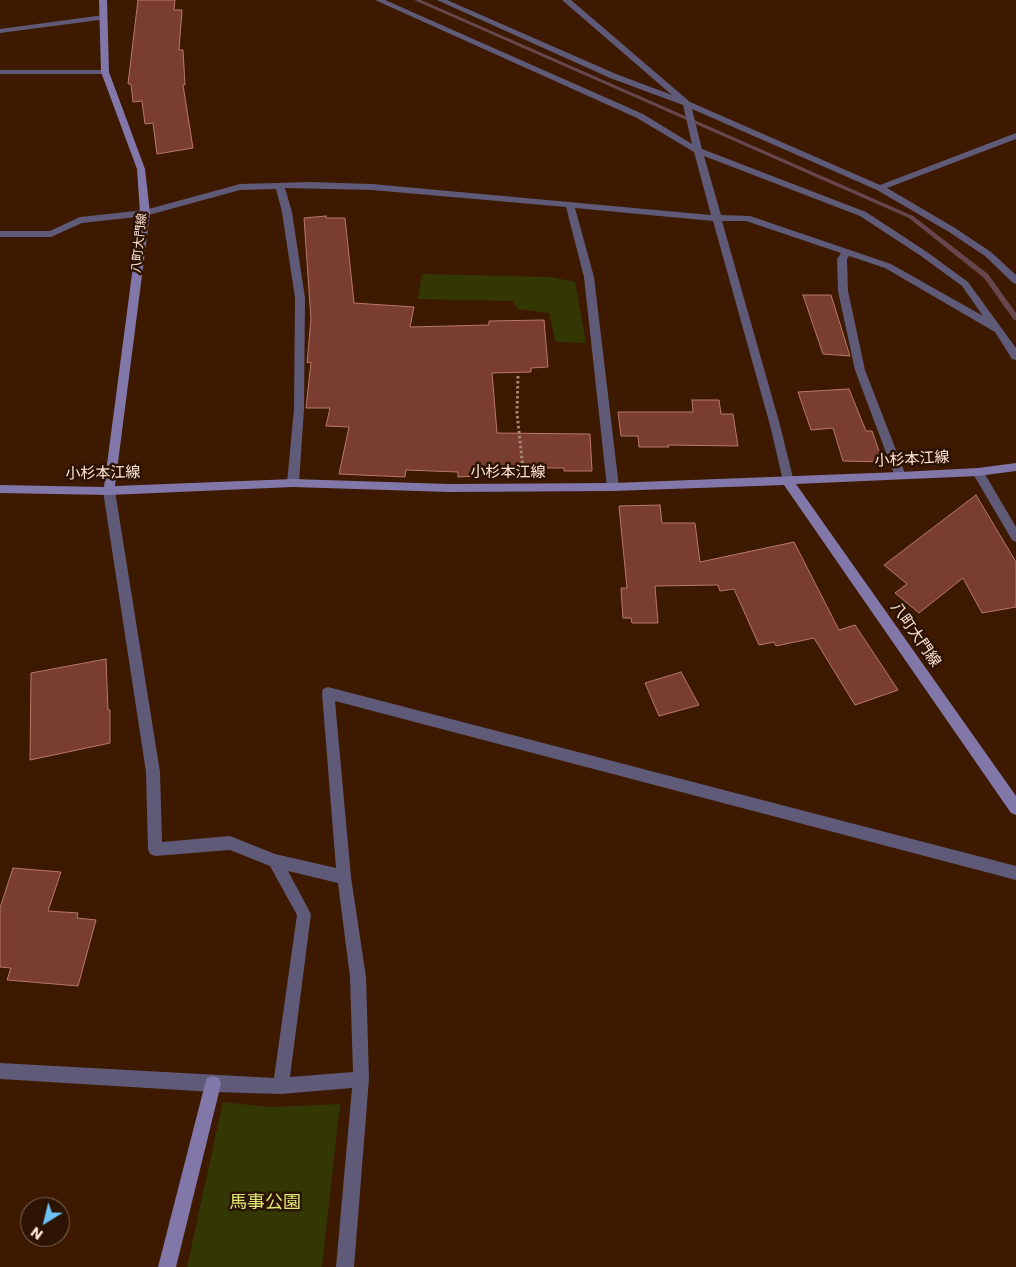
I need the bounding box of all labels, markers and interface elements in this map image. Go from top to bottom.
street label: 八町大門線 [130,212,150,274]
street label: 小杉本江線 [874,449,950,471]
street label: 小杉本江線 [65,464,141,484]
street label: 小杉本江線 [471,464,545,482]
street label: 八町大門線 [886,599,944,671]
park label: 馬事公園 [229,1192,301,1214]
north arrow [20,1197,70,1247]
text: N [27,1222,47,1245]

